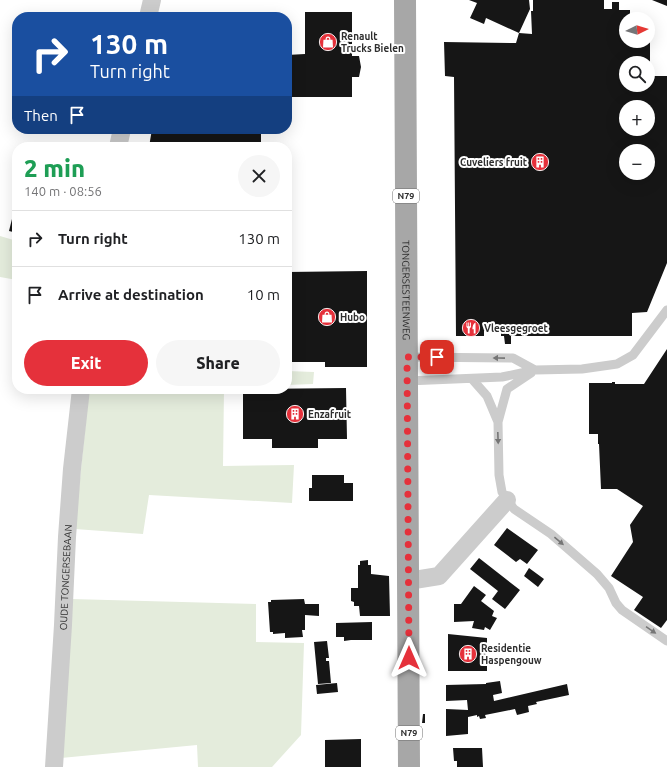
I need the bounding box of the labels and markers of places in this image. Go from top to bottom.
place label: Renault Trucks Bielen [341,31,404,54]
shop icon: Renault Trucks Bielen [318,32,338,52]
building icon: Cuveliers fruit [530,152,550,172]
place label: Cuveliers fruit [460,157,528,168]
shop icon: Hubo [317,307,337,327]
place label: Hubo [340,312,365,323]
restaurant icon: Vleesgegroet [461,318,481,338]
place label: Vleesgegroet [484,323,549,334]
pin [420,340,454,374]
building icon: Enzafruit [285,404,305,424]
place label: Enzafruit [308,409,352,420]
place label: Residentie Haspengouw [481,643,542,666]
building icon: Residentie Haspengouw [458,644,478,664]

